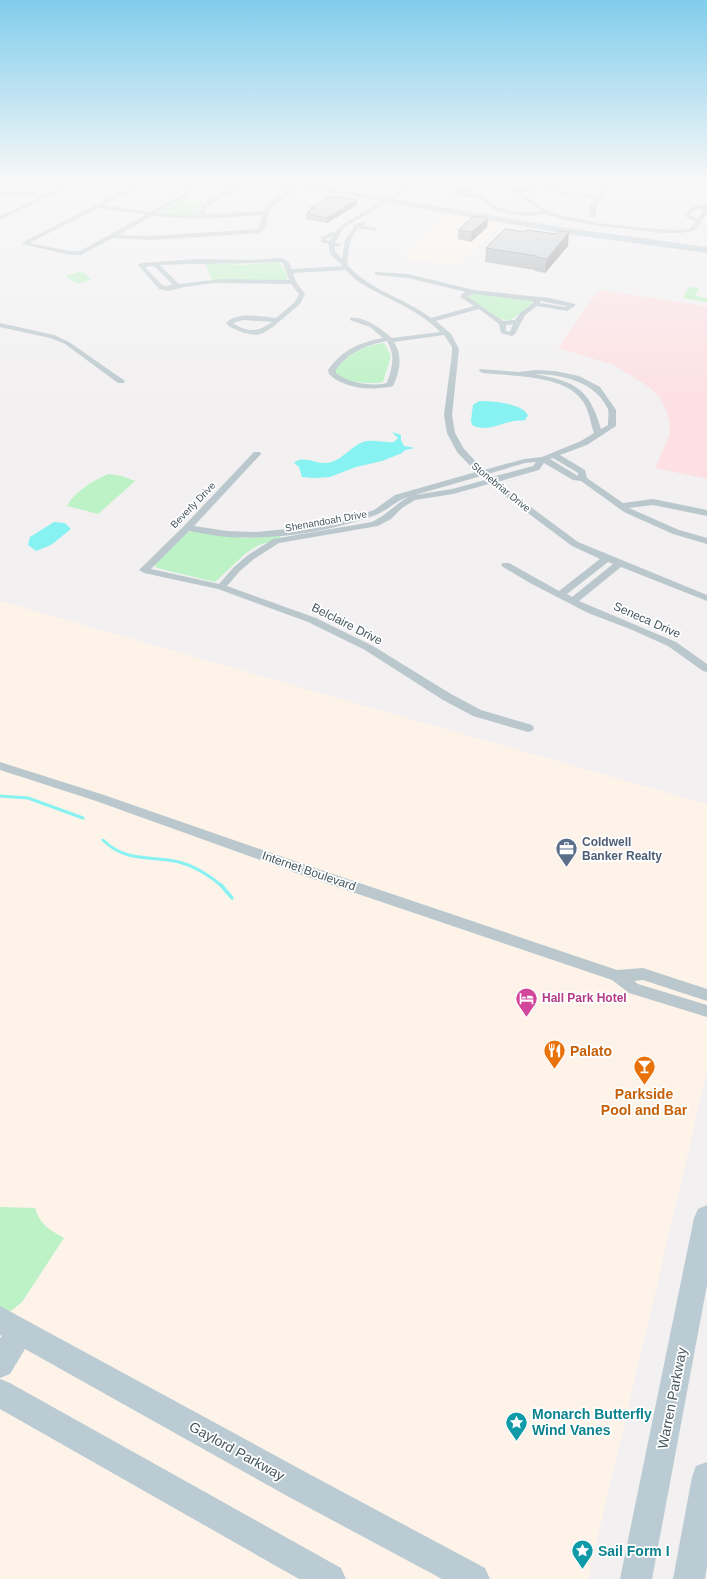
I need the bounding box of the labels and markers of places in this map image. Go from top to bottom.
place label: Coldwell Banker Realty [582,835,662,863]
office icon: Coldwell Banker Realty [553,836,579,869]
hotel icon: Hall Park Hotel [513,985,539,1018]
place label: Hall Park Hotel [542,991,627,1005]
restaurant icon: Palato [541,1038,567,1071]
place label: Palato [570,1043,612,1059]
bar icon: Parkside Pool and Bar [631,1053,657,1086]
place label: Parkside Pool and Bar [601,1086,688,1118]
place label: Monarch Butterfly Wind Vanes [532,1406,652,1438]
place icon: Monarch Butterfly Wind Vanes [503,1409,529,1442]
place icon: Sail Form I [570,1538,596,1571]
place label: Sail Form I [598,1543,670,1559]

